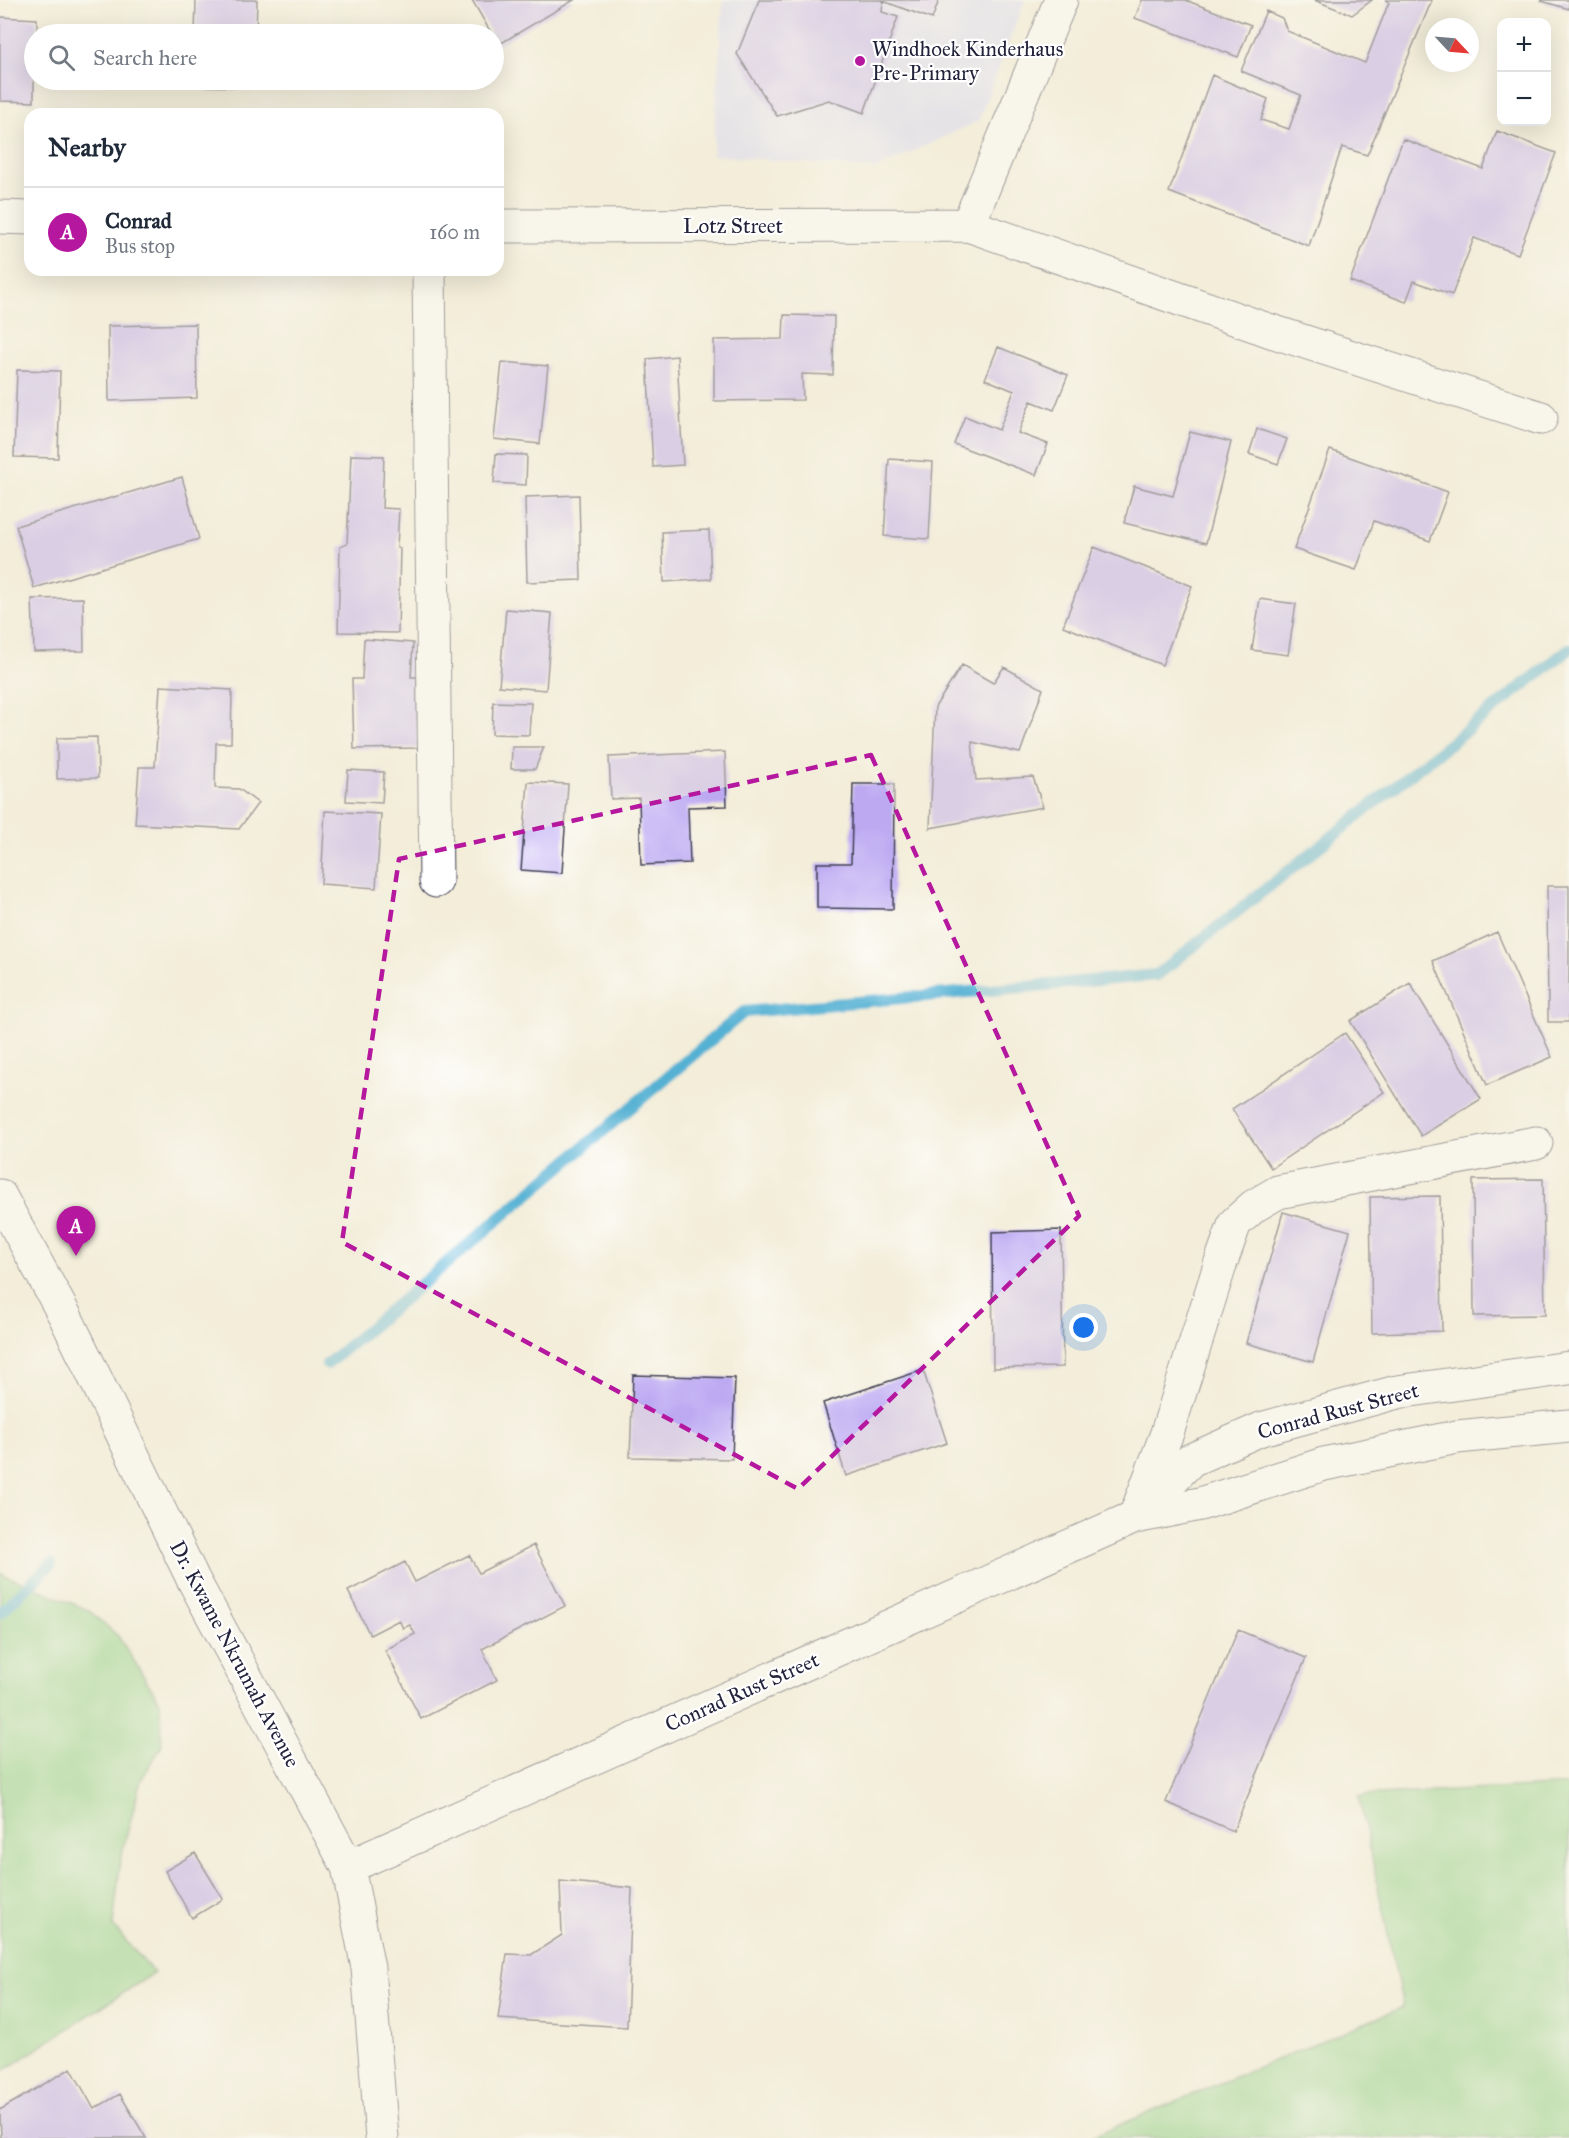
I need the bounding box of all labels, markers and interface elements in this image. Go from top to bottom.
north arrow [1425,18,1479,72]
map controls [1497,18,1551,126]
button: + [1497,18,1551,72]
search box [24,24,504,90]
place label: Windhoek Kinderhaus Pre-Primary [872,36,1063,86]
icon: search [45,41,78,74]
text: Search here [93,44,197,71]
marker: Windhoek Kinderhaus Pre-Primary [853,54,867,68]
button: − [1497,72,1551,126]
text: Nearby [48,131,126,163]
text: Conrad [105,207,172,234]
street label: Lotz Street [683,213,784,239]
text: A [61,220,74,244]
text: 160 m [429,220,480,244]
text: Bus stop [105,234,175,258]
pin: A [56,1206,96,1256]
your location [1069,1313,1098,1342]
street label: Conrad Rust Street [1255,1377,1422,1445]
street label: Dr. Kwame Nkrumah Avenue [164,1536,306,1772]
street label: Conrad Rust Street [661,1646,824,1738]

